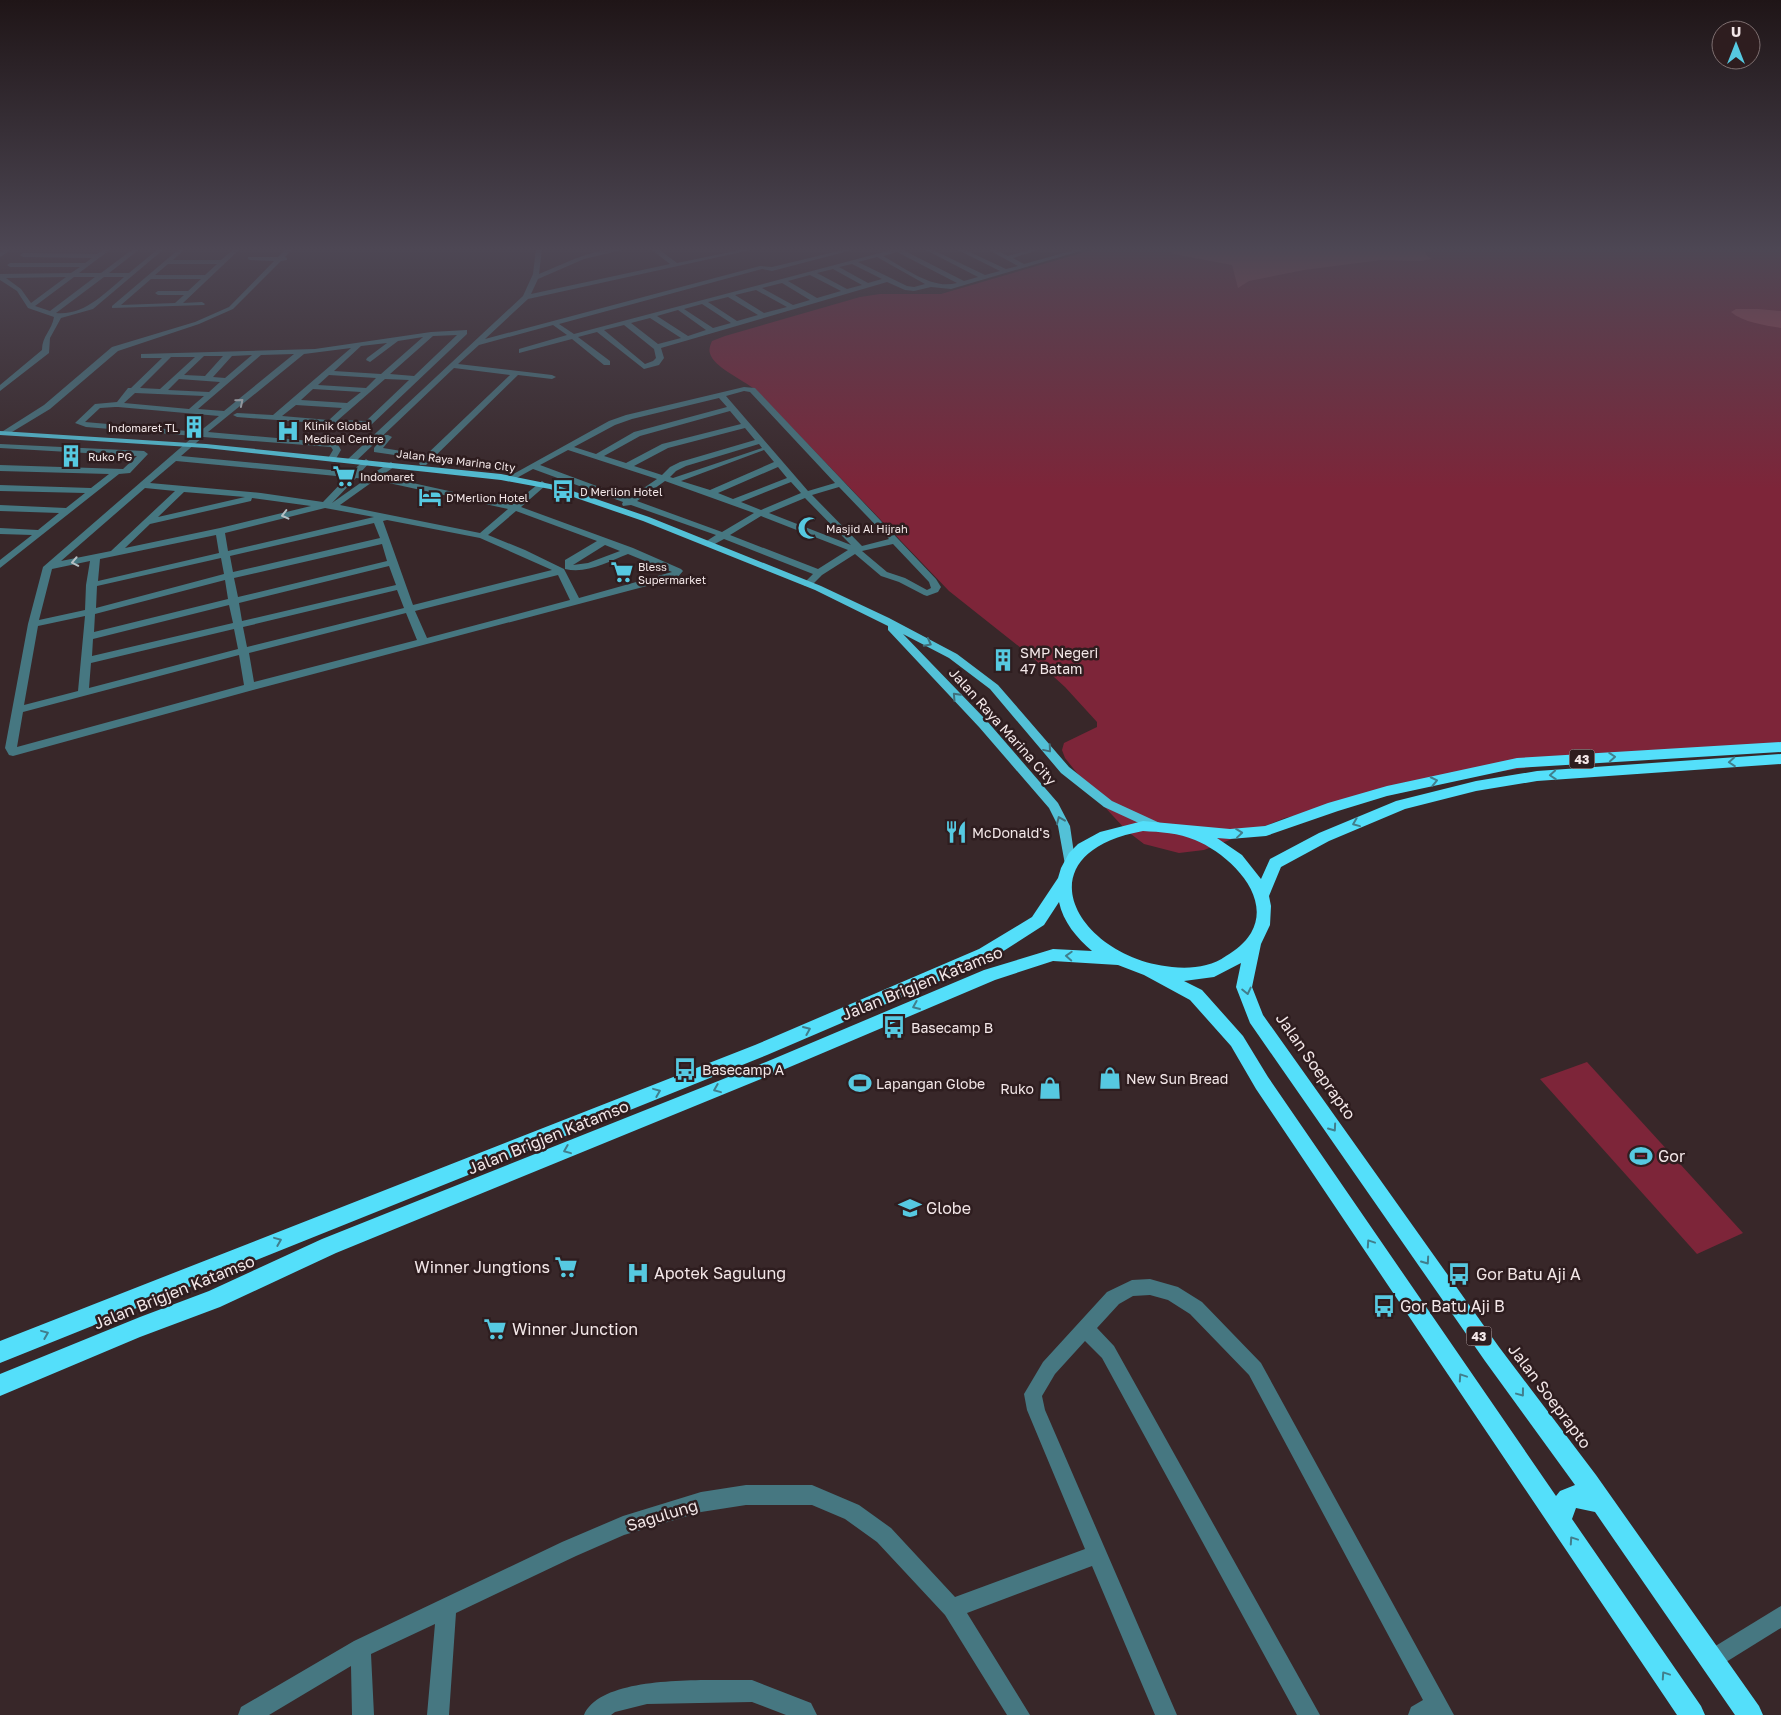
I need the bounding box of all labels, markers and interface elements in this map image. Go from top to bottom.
north arrow [1711,20,1761,70]
text: U [1731,23,1741,40]
one-way arrow [235,399,244,408]
building icon: Indomaret TL [181,414,207,440]
hospital icon: Klinik Global Medical Centre [275,418,301,444]
place label: Klinik Global Medical Centre [304,419,384,445]
place label: Indomaret TL [108,421,179,434]
building icon: Ruko PG [58,443,84,469]
street label: Jalan Raya Marina City [396,446,516,474]
place label: Ruko PG [88,450,132,463]
supermarket icon: Indomaret [331,463,357,489]
place label: Indomaret [360,470,415,483]
bus stop icon: D Merlion Hotel [550,478,576,504]
hotel icon: D'Merlion Hotel [417,484,443,510]
place label: D Merlion Hotel [580,485,663,498]
place label: D'Merlion Hotel [446,491,529,504]
one-way arrow [280,509,289,520]
mosque icon: Masjid Al Hijrah [796,515,822,541]
place label: Masjid Al Hijrah [826,522,908,535]
one-way arrow [70,556,79,566]
supermarket icon: Bless Supermarket [609,559,635,585]
place label: Bless Supermarket [638,560,706,586]
one-way arrow [922,637,931,647]
place label: SMP Negeri 47 Batam [1020,644,1098,677]
building icon: SMP Negeri 47 Batam [990,647,1016,673]
street label: Jalan Raya Marina City [946,664,1060,788]
one-way arrow [953,692,962,701]
one-way arrow [1043,744,1052,753]
road number: 43 [1570,750,1594,769]
one-way arrow [1609,752,1617,763]
one-way arrow [1728,757,1736,768]
one-way arrow [1549,769,1557,780]
one-way arrow [1430,776,1439,787]
one-way arrow [1056,816,1066,824]
one-way arrow [1352,817,1361,828]
restaurant icon: McDonald's [943,819,969,845]
place label: McDonald's [972,824,1050,841]
one-way arrow [1235,828,1243,839]
street label: Jalan Brigjen Katamso [839,942,1005,1024]
one-way arrow [1064,950,1072,961]
one-way arrow [1241,987,1252,996]
one-way arrow [912,1001,920,1011]
street label: Jalan Soeprapto [1272,1009,1360,1123]
bus stop icon: Basecamp B [881,1014,907,1040]
place label: Basecamp B [911,1019,993,1036]
one-way arrow [802,1026,811,1037]
bus stop icon: Basecamp A [672,1056,698,1082]
place label: Basecamp A [702,1061,785,1078]
shop icon: New Sun Bread [1097,1065,1123,1091]
sports icon: Lapangan Globe [847,1070,873,1096]
place label: New Sun Bread [1126,1070,1228,1087]
place label: Lapangan Globe [876,1075,985,1092]
shop icon: Ruko [1037,1075,1063,1101]
place label: Ruko [1000,1080,1034,1097]
one-way arrow [713,1083,722,1093]
one-way arrow [652,1087,660,1097]
street label: Jalan Brigjen Katamso [465,1096,631,1178]
one-way arrow [1327,1122,1336,1132]
sports icon: Gor [1628,1143,1654,1169]
one-way arrow [563,1144,572,1155]
place label: Gor [1658,1146,1685,1166]
school or university icon: Globe [897,1195,923,1221]
place label: Globe [926,1198,971,1218]
one-way arrow [273,1237,281,1247]
one-way arrow [1367,1239,1376,1249]
street label: Jalan Brigjen Katamso [91,1251,257,1333]
supermarket icon: Winner Jungtions [553,1254,579,1280]
one-way arrow [1420,1255,1429,1265]
place label: Winner Jungtions [414,1257,550,1277]
hospital icon: Apotek Sagulung [625,1260,651,1286]
bus stop icon: Gor Batu Aji A [1446,1261,1472,1287]
place label: Apotek Sagulung [654,1263,786,1283]
place label: Gor Batu Aji A [1476,1264,1581,1284]
bus stop icon: Gor Batu Aji B [1371,1293,1397,1319]
place label: Gor Batu Aji B [1400,1296,1505,1316]
supermarket icon: Winner Junction [482,1316,508,1342]
place label: Winner Junction [512,1319,638,1339]
road number: 43 [1466,1326,1492,1345]
one-way arrow [40,1330,49,1340]
street label: Jalan Soeprapto [1504,1340,1596,1452]
one-way arrow [1459,1373,1468,1383]
one-way arrow [1515,1387,1524,1397]
street label: Sagulung [624,1495,700,1535]
one-way arrow [1570,1537,1579,1546]
one-way arrow [1662,1671,1671,1680]

